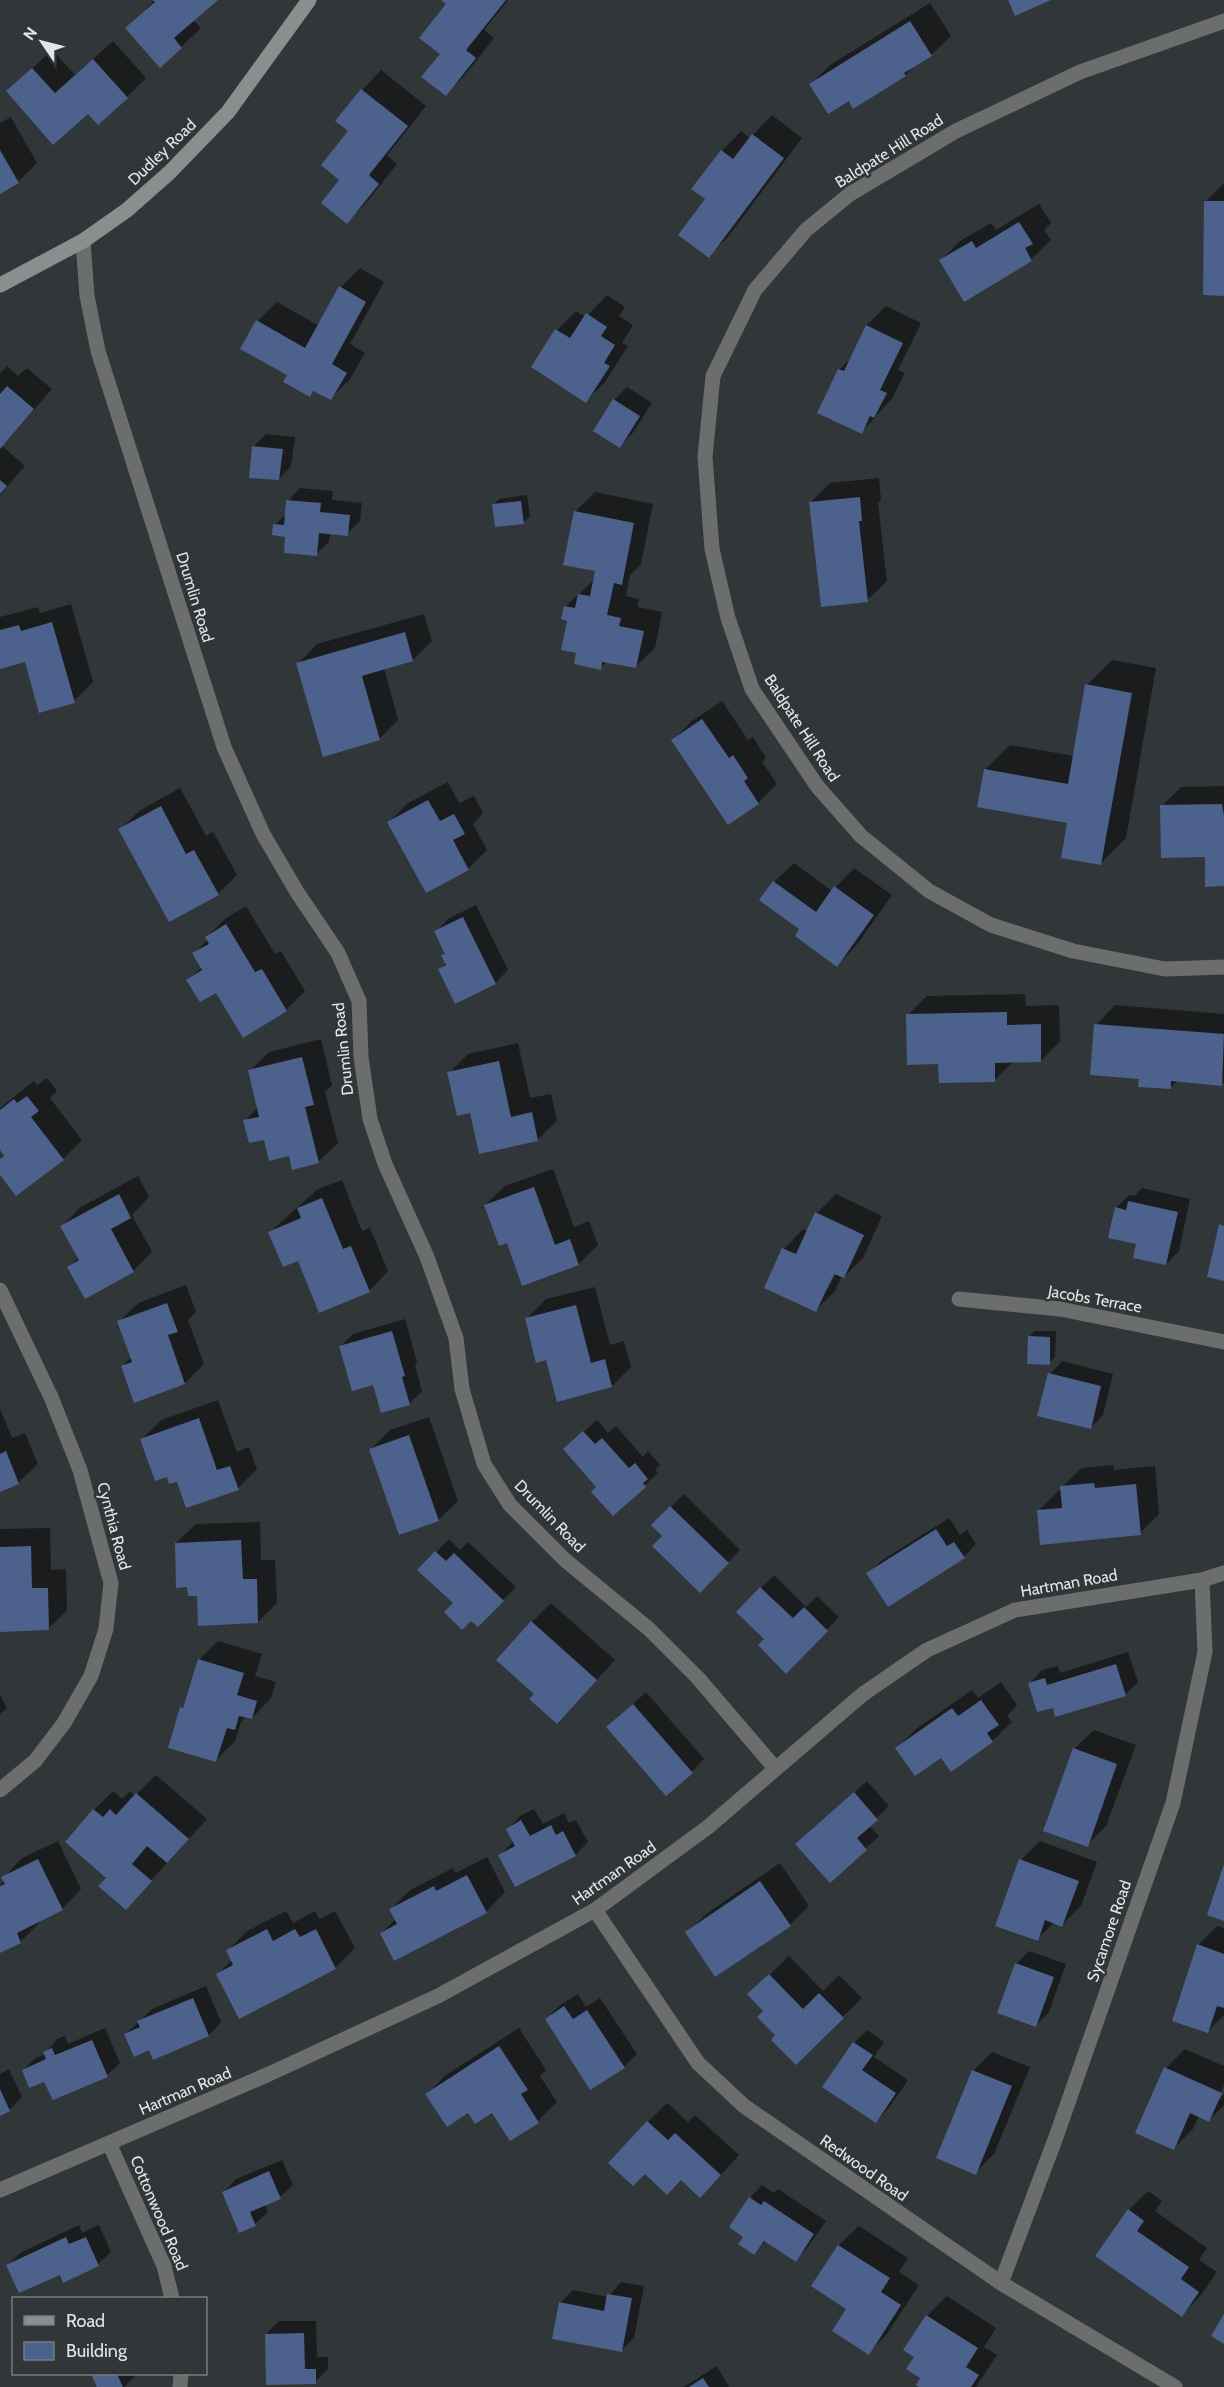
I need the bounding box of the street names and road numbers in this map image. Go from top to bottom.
street label: Baldpate Hill Road [831,110,947,192]
street label: Dudley Road [124,115,200,189]
street label: Drumlin Road [172,550,218,644]
street label: Baldpate Hill Road [760,671,844,785]
street label: Drumlin Road [329,1002,357,1096]
street label: Jacobs Terrace [1046,1281,1143,1317]
street label: Drumlin Road [511,1476,589,1556]
street label: Cynthia Road [93,1480,135,1572]
street label: Hartman Road [1019,1565,1119,1601]
street label: Hartman Road [568,1837,660,1909]
street label: Sycamore Road [1083,1878,1135,1984]
street label: Hartman Road [136,2063,234,2119]
street label: Redwood Road [816,2131,912,2205]
street label: Cottonwood Road [126,2153,192,2273]

